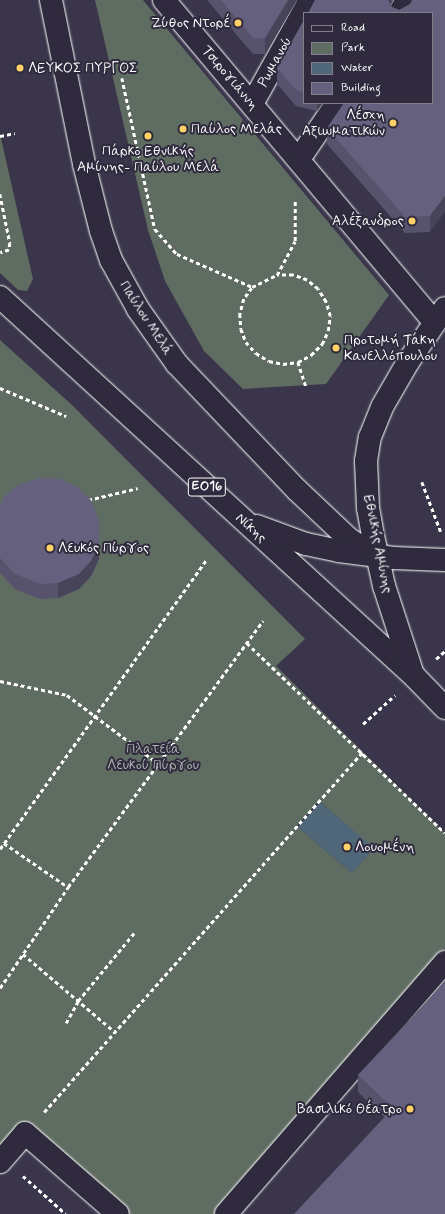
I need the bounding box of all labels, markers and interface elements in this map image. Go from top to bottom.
legend [303,12,433,104]
place label: Ζύθος Ντορέ [151,15,230,31]
marker: Ζύθος Ντορέ [233,18,243,28]
text: Road [341,20,365,36]
street label: Ρωμανού [254,34,296,90]
text: Park [341,40,365,56]
street label: Τσιρογιάννη [198,42,262,114]
place label: ΛΕΥΚΟΣ ΠΥΡΓΟΣ [28,60,137,76]
text: Water [341,60,373,76]
marker: ΛΕΥΚΟΣ ΠΥΡΓΟΣ [15,63,25,73]
text: Building [341,80,381,96]
place label: Λέσχη Αξιωματικών [302,107,385,140]
marker: Λέσχη Αξιωματικών [388,118,398,128]
place label: Παύλος Μελάς [191,121,282,137]
marker: Παύλος Μελάς [178,124,188,134]
marker: Πάρκο Εθνικής Αμύνης- Παύλου Μελά [143,131,153,141]
place label: Πάρκο Εθνικής Αμύνης- Παύλου Μελά [77,143,219,176]
place label: Αλέξανδρος [332,213,404,229]
marker: Αλέξανδρος [407,216,417,226]
street label: Παύλου Μελά [116,278,176,358]
place label: Προτομή Τάκη Κανελλόπουλου [344,332,437,364]
marker: Προτομή Τάκη Κανελλόπουλου [331,343,341,353]
road number: ΕΟ16 [187,476,227,498]
street label: Εθνικής Αμύνης [360,493,396,595]
street label: Νίκης [232,510,270,546]
place label: Λευκός Πύργος [58,540,149,556]
marker: Λευκός Πύργος [45,543,55,553]
park label: Πλατεία Λευκού Πύργου [107,741,199,774]
place label: Λουομένη [355,839,414,855]
marker: Λουομένη [342,842,352,852]
place label: Βασιλικό Θέατρο [297,1101,402,1117]
marker: Βασιλικό Θέατρο [405,1104,415,1114]

